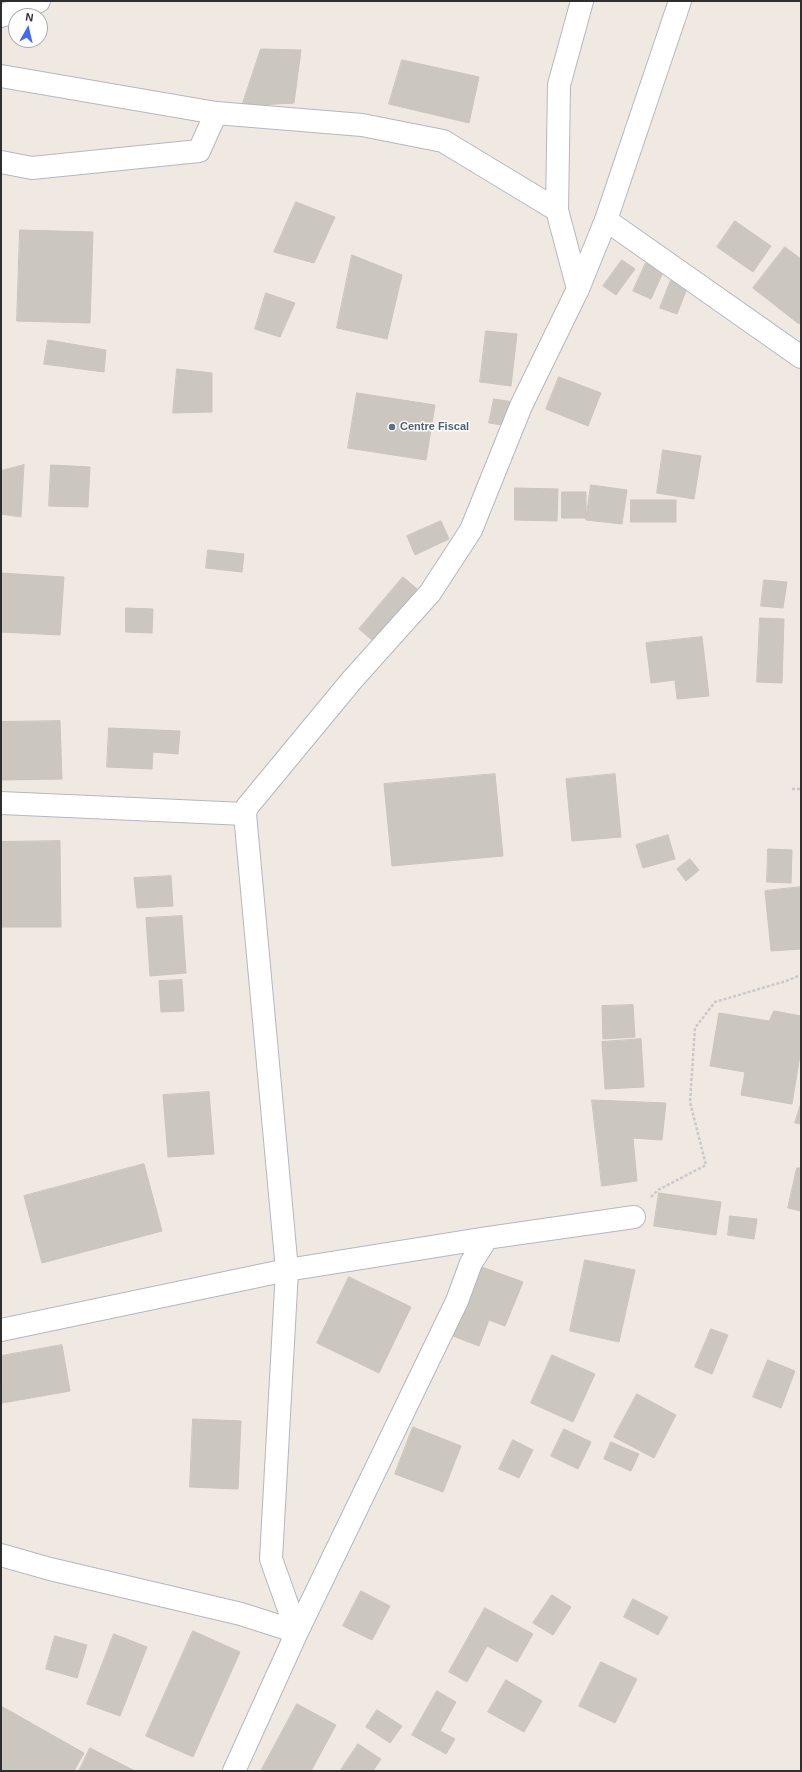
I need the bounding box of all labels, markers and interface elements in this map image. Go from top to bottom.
north arrow [8,8,48,48]
text: N [25,11,34,24]
place label: Centre Fiscal [400,420,469,434]
marker: Centre Fiscal [387,422,397,432]

